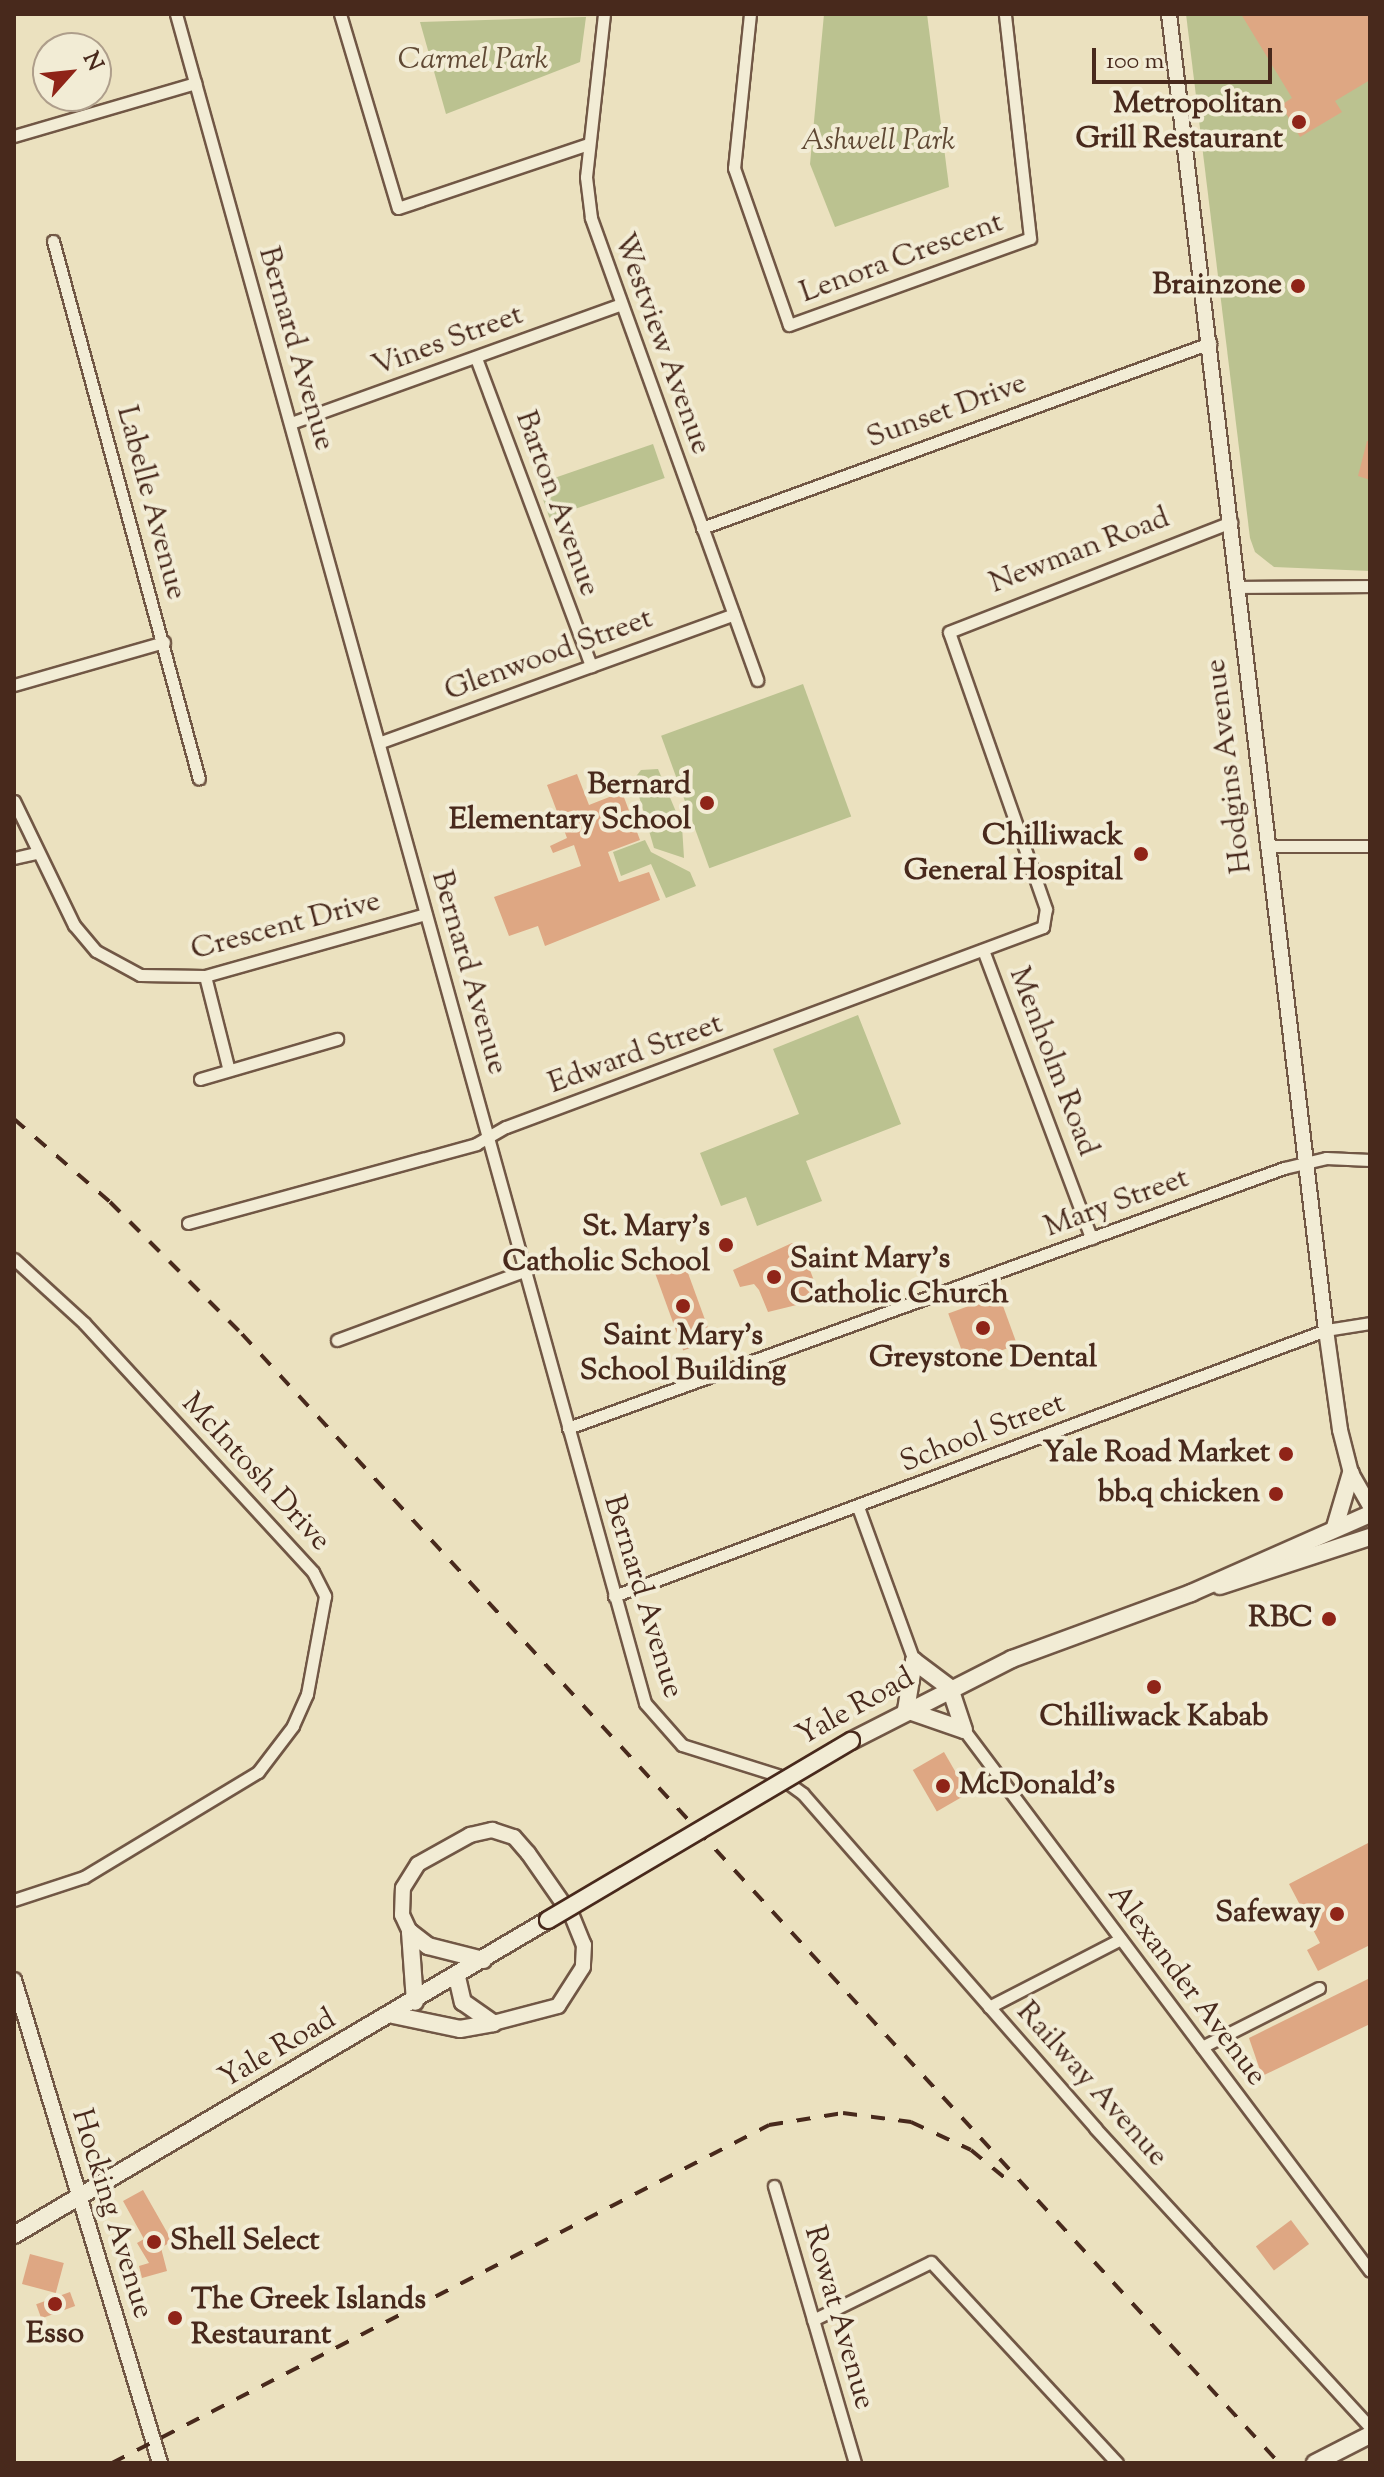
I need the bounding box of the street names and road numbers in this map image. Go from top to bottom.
street label: Lenora Crescent [796,206,1008,312]
street label: Westview Avenue [604,228,718,460]
street label: Bernard Avenue [249,243,341,455]
street label: Vines Street [368,298,528,386]
street label: Sunset Drive [862,366,1032,458]
street label: Labelle Avenue [107,402,193,604]
street label: Barton Avenue [506,406,606,602]
street label: Newman Road [985,501,1175,603]
street label: Glenwood Street [440,602,658,710]
street label: Hodgins Avenue [1199,657,1261,875]
street label: Bernard Avenue [422,867,514,1079]
street label: Crescent Drive [187,884,385,970]
street label: Menholm Road [999,962,1105,1162]
street label: Edward Street [544,1007,728,1103]
street label: Mary Street [1040,1161,1194,1247]
street label: School Street [896,1386,1070,1482]
street label: McIntosh Drive [173,1387,337,1559]
street label: Bernard Avenue [594,1491,690,1703]
street label: Yale Road [791,1661,921,1755]
street label: Alexander Avenue [1099,1878,1273,2094]
street label: Railway Avenue [1008,1995,1174,2175]
street label: Yale Road [213,2002,343,2098]
street label: Hocking Avenue [62,2105,160,2323]
street label: Rowat Avenue [795,2222,881,2414]

